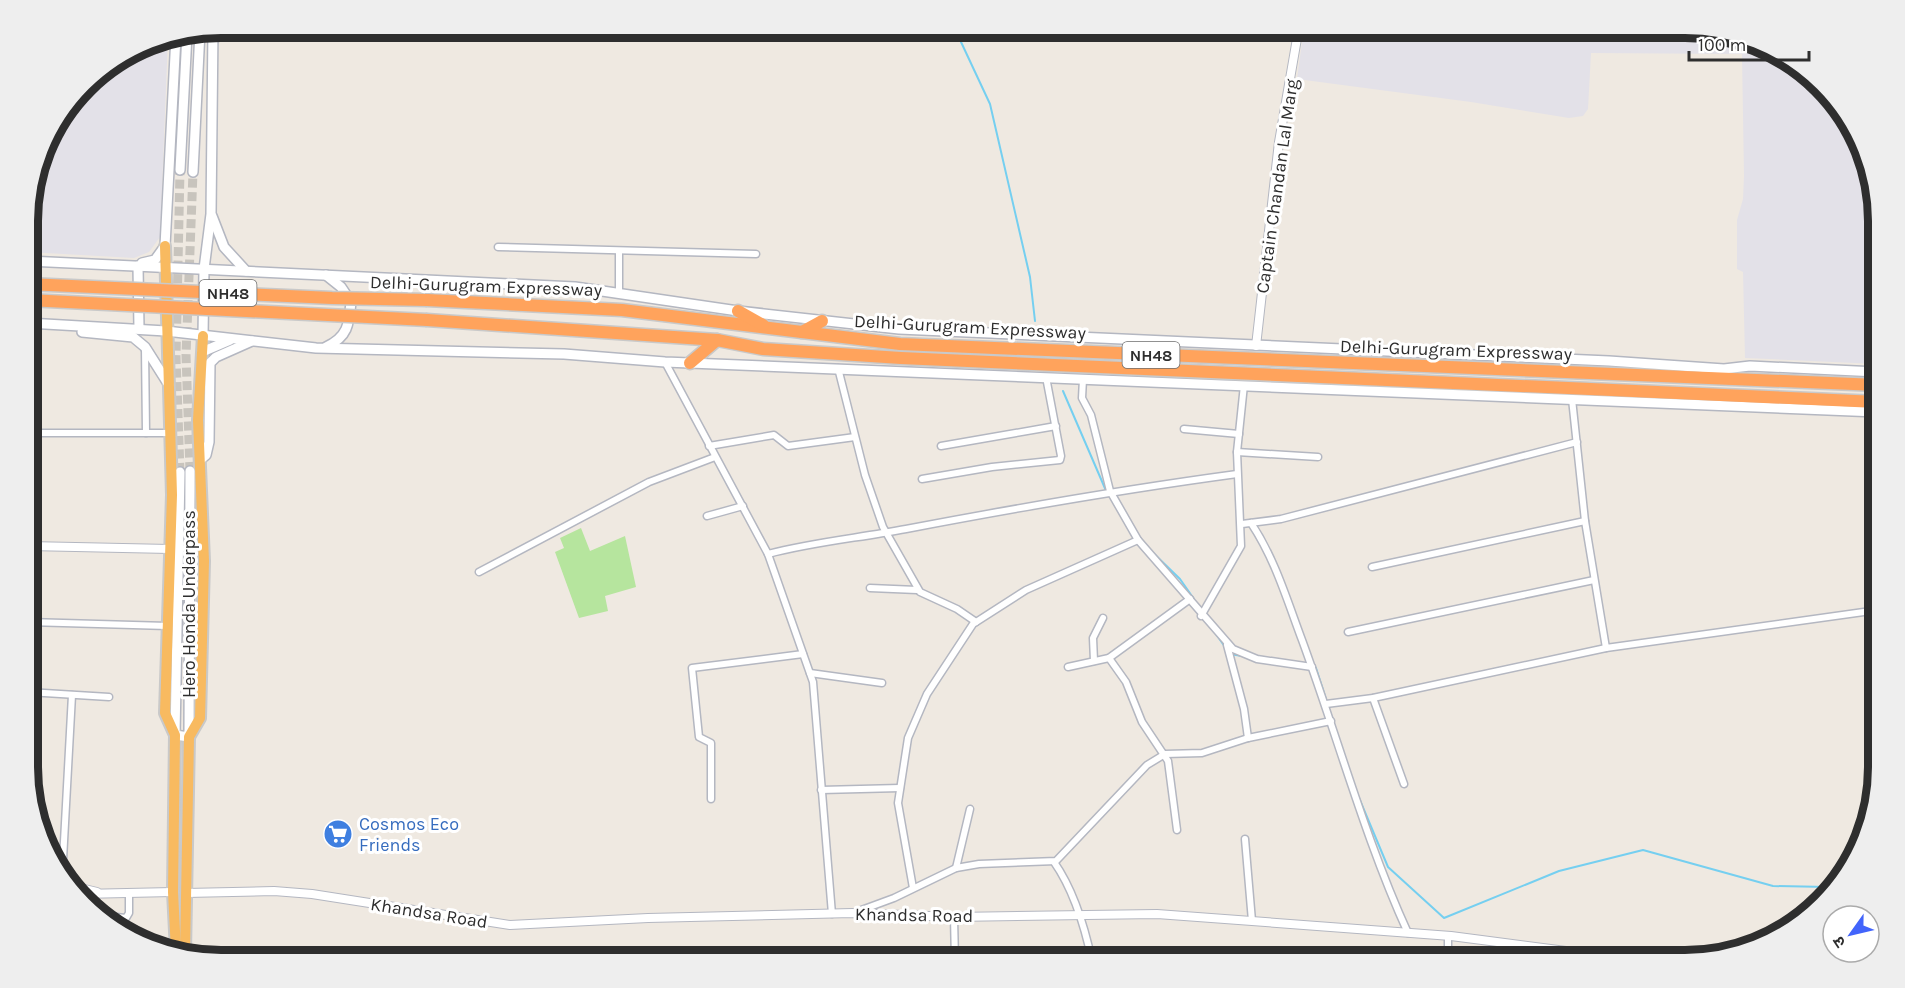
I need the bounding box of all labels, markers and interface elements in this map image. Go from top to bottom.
scale bar [1689,24,1809,62]
text: 100 m [1698,34,1746,56]
street label: Captain Chandan Lal Marg [1251,77,1303,295]
street label: Delhi-Gurugram Expressway [370,271,603,301]
road number: NH48 [200,280,256,306]
street label: Delhi-Gurugram Expressway [854,310,1087,344]
street label: Delhi-Gurugram Expressway [1340,335,1573,365]
road number: NH48 [1122,342,1180,368]
street label: Hero Honda Underpass [178,510,200,698]
place label: Cosmos Eco Friends [359,813,459,856]
supermarket icon: Cosmos Eco Friends [322,818,354,850]
street label: Khandsa Road [369,893,489,933]
street label: Khandsa Road [855,903,973,927]
north arrow [1821,904,1881,964]
text: उ [1828,932,1849,951]

